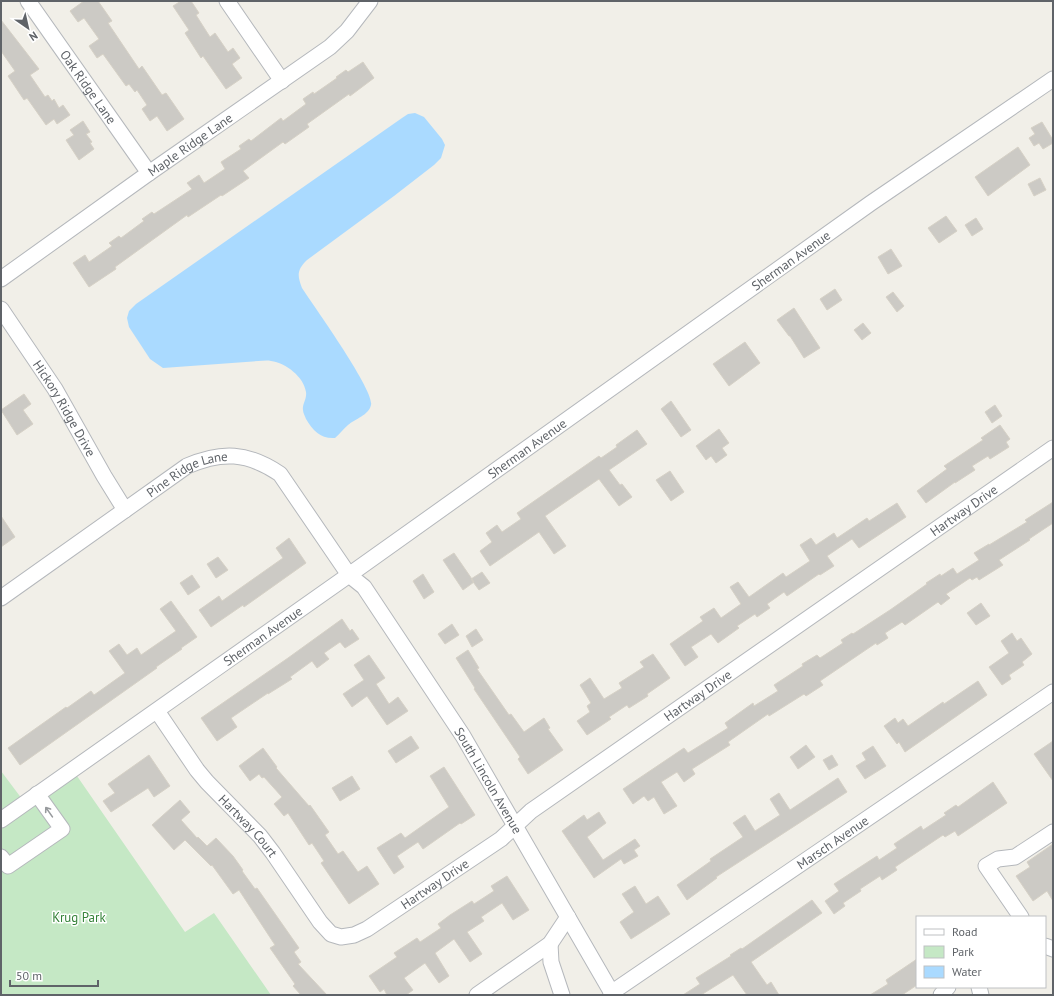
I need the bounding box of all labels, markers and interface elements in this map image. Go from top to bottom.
north arrow [8,8,48,48]
text: N [27,28,41,44]
street label: Oak Ridge Lane [56,47,120,127]
street label: Maple Ridge Lane [145,109,236,180]
street label: Sherman Avenue [748,227,834,295]
street label: Hickory Ridge Drive [29,357,99,460]
street label: Sherman Avenue [484,415,570,483]
street label: Pine Ridge Lane [143,448,228,501]
street label: Hartway Drive [927,481,1001,540]
street label: Sherman Avenue [220,603,306,670]
street label: Hartway Drive [661,666,735,725]
street label: South Lincoln Avenue [450,724,526,837]
street label: Hartway Court [215,791,282,861]
one-way arrow [45,806,53,817]
street label: Marsch Avenue [794,812,872,873]
street label: Hartway Drive [397,855,472,913]
park label: Krug Park [52,909,106,926]
legend [916,916,1046,988]
text: Road [952,924,977,939]
text: Park [952,944,974,959]
scale bar [10,962,98,988]
text: Water [952,964,982,979]
text: 50 m [16,968,42,983]

